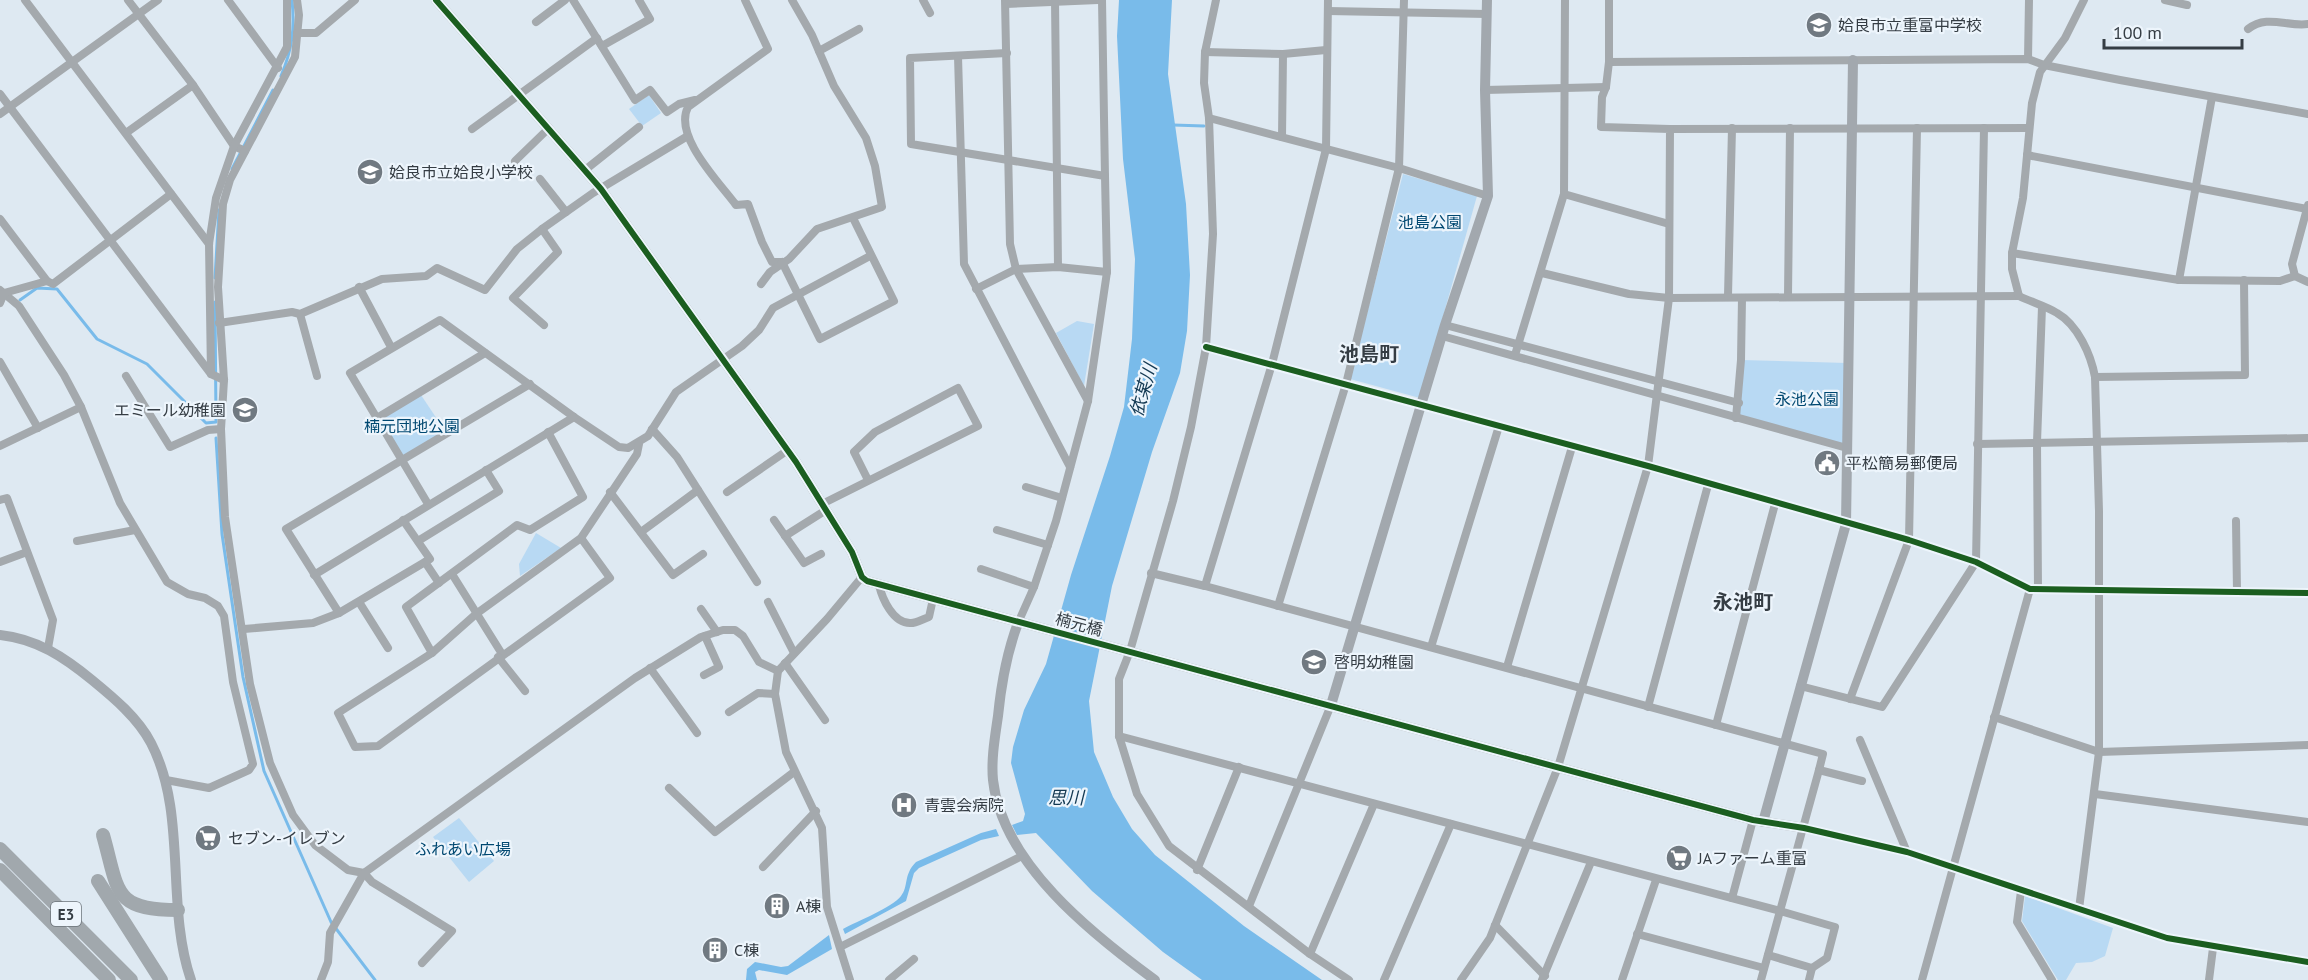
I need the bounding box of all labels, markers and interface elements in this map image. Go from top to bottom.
school or university icon: 姶良市立重富中学校 [1804,10,1834,40]
scale bar [2104,12,2242,50]
place label: 姶良市立重富中学校 [1838,15,1982,35]
text: 100 m [2113,21,2162,44]
school or university icon: 姶良市立姶良小学校 [355,157,385,187]
place label: 姶良市立姶良小学校 [389,162,533,182]
park label: 池島公園 [1398,212,1462,232]
district label: 池島町 [1339,341,1399,367]
water label: 依某川 [1125,359,1162,419]
park label: 永池公園 [1775,389,1839,409]
school or university icon: エミール幼稚園 [230,395,260,425]
place label: エミール幼稚園 [114,400,226,420]
park label: 楠元団地公園 [364,416,460,436]
public building icon: 平松簡易郵便局 [1812,448,1842,478]
place label: 平松簡易郵便局 [1846,453,1958,473]
district label: 永池町 [1713,589,1773,615]
street label: 楠元橋 [1053,608,1105,640]
school or university icon: 啓明幼稚園 [1299,647,1329,677]
place label: 啓明幼稚園 [1334,652,1414,672]
water label: 思川 [1048,786,1086,809]
hospital icon: 青雲会病院 [889,790,919,820]
place label: 青雲会病院 [924,795,1004,815]
supermarket icon: セブン-イレブン [193,823,223,853]
place label: セブン-イレブン [228,828,346,848]
park label: ふれあい広場 [415,839,511,859]
supermarket icon: JAファーム重富 [1664,843,1694,873]
place label: JAファーム重富 [1697,848,1808,868]
building icon: A棟 [762,891,792,921]
place label: A棟 [796,896,821,916]
road number: E3 [51,902,81,926]
building icon: C棟 [700,935,730,965]
place label: C棟 [734,940,759,960]

